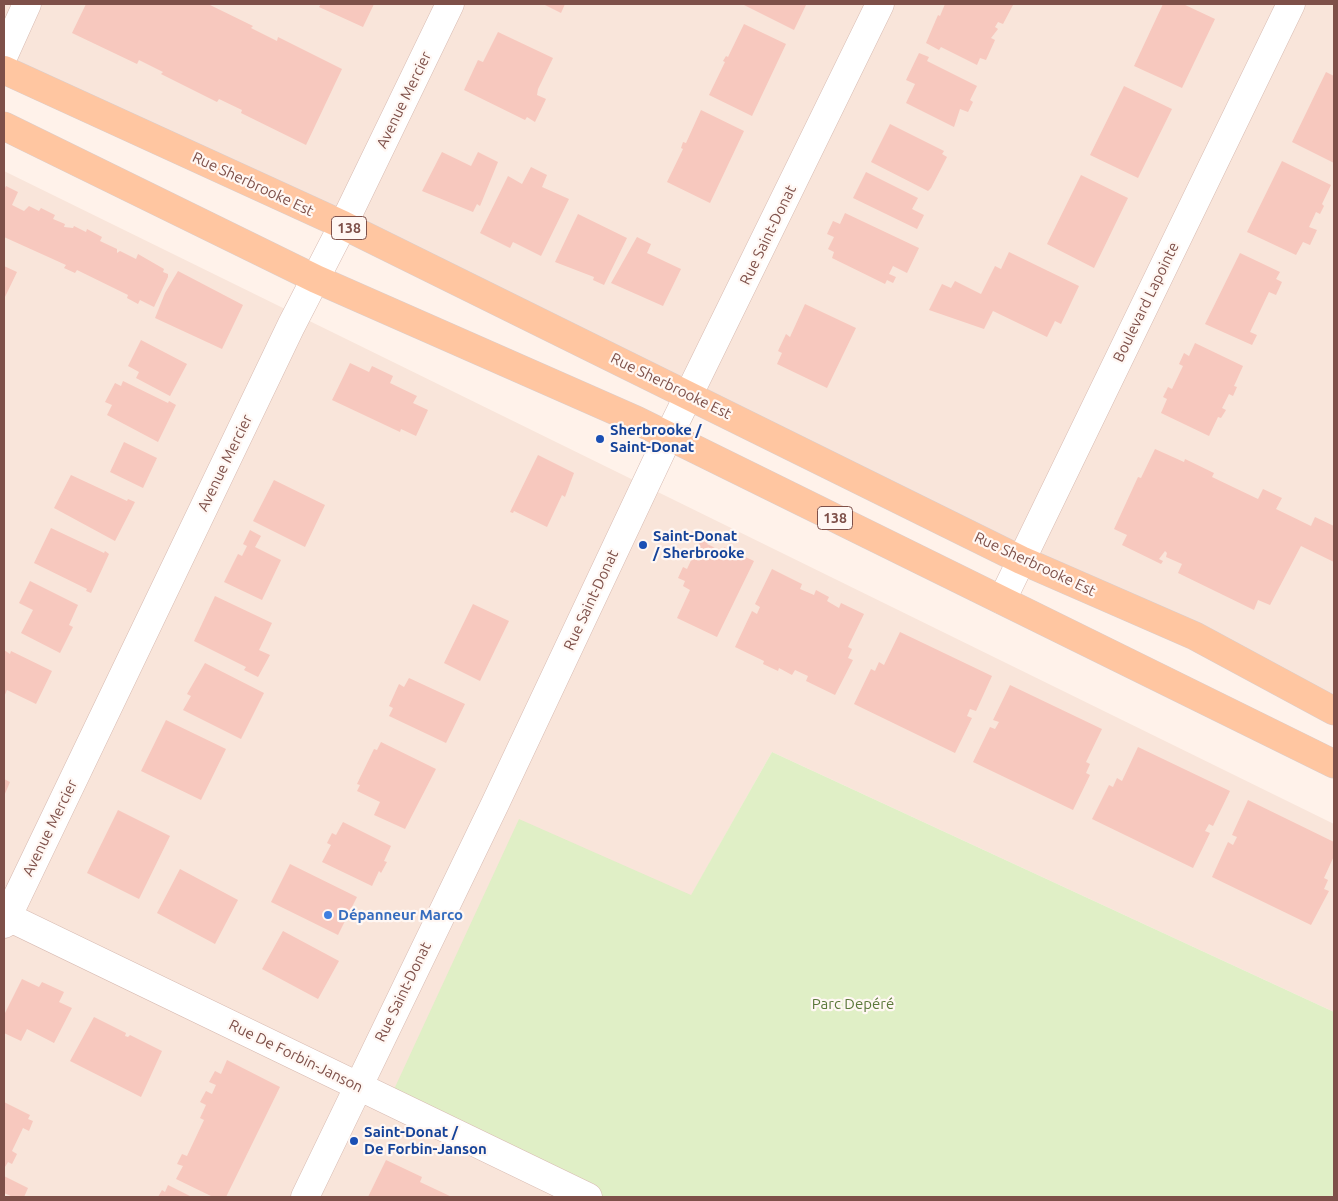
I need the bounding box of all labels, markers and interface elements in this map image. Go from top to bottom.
street label: Avenue Mercier [373,49,435,151]
street label: Rue Sherbrooke Est [189,148,317,220]
street label: Rue Saint-Donat [736,182,800,288]
road number: 138 [332,217,366,240]
street label: Boulevard Lapointe [1109,239,1183,365]
street label: Rue Sherbrooke Est [608,349,734,423]
street label: Avenue Mercier [194,412,256,514]
place label: Sherbrooke / Saint-Donat [610,421,702,456]
marker: Sherbrooke / Saint-Donat [594,433,606,445]
road number: 138 [818,506,852,530]
place label: Saint-Donat / Sherbrooke [653,527,745,562]
street label: Rue Sherbrooke Est [971,528,1099,600]
marker: Saint-Donat / Sherbrooke [637,539,649,551]
street label: Rue Saint-Donat [560,547,622,653]
street label: Avenue Mercier [19,777,81,879]
place label: Dépanneur Marco [338,906,463,924]
marker: Dépanneur Marco [322,909,334,921]
street label: Rue Saint-Donat [371,939,435,1045]
park label: Parc Depéré [812,995,894,1013]
street label: Rue De Forbin-Janson [226,1016,366,1096]
place label: Saint-Donat / De Forbin-Janson [364,1123,487,1158]
marker: Saint-Donat / De Forbin-Janson [348,1135,360,1147]

